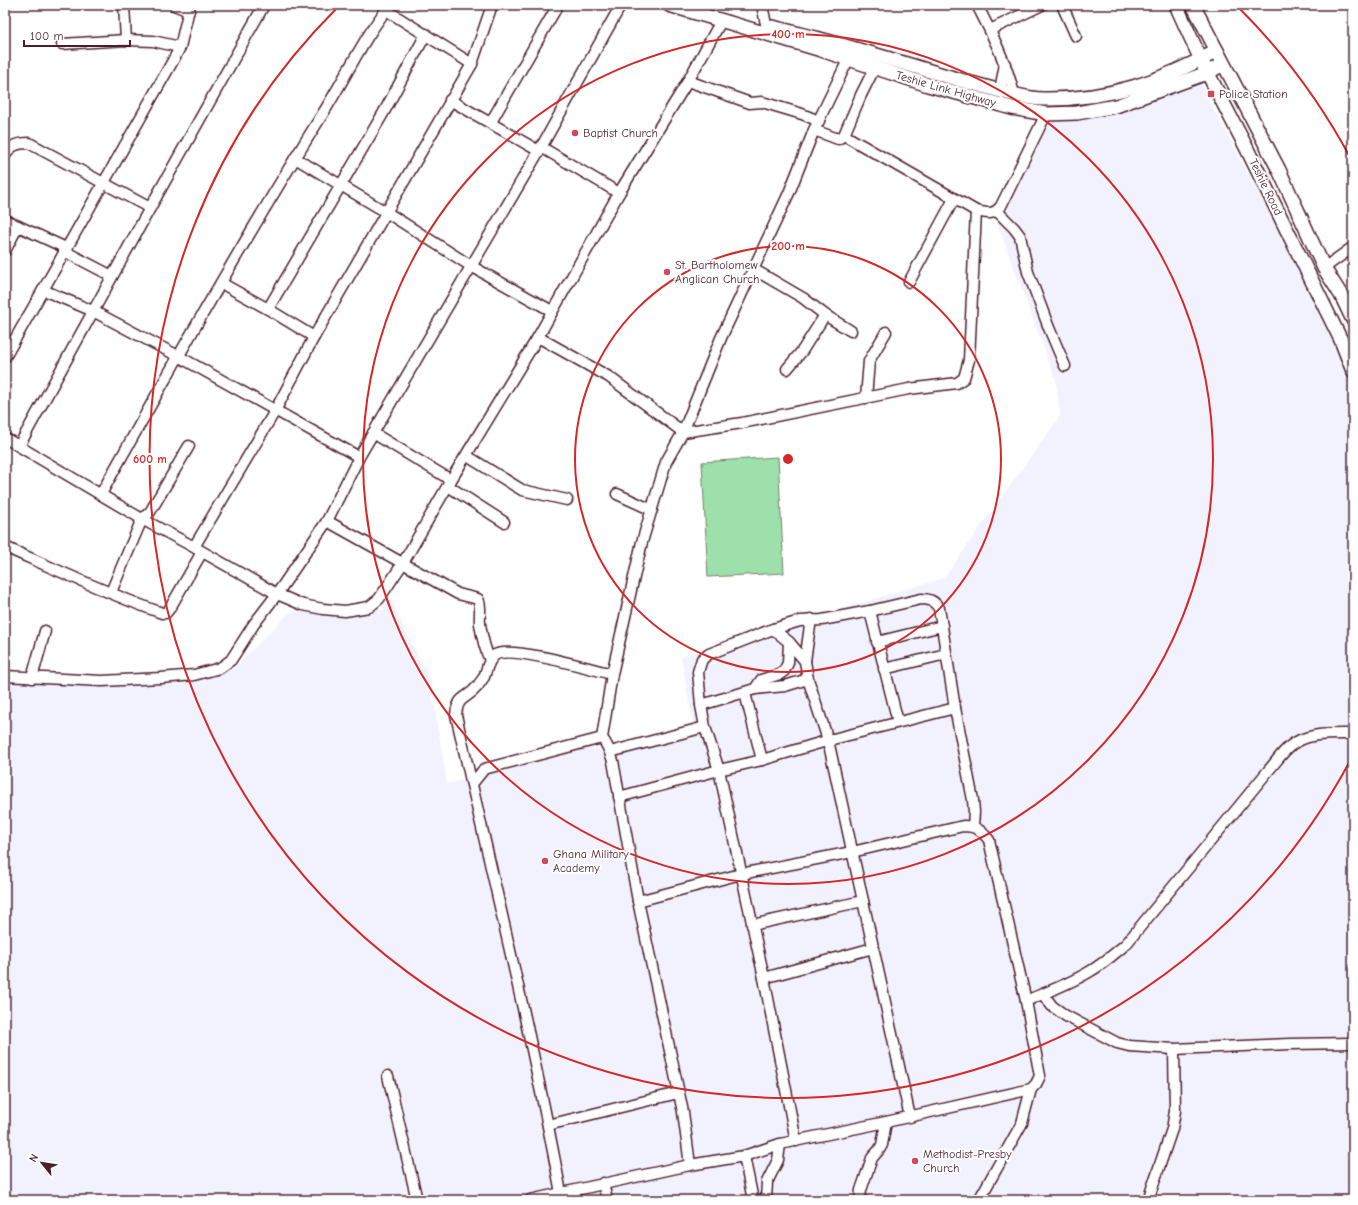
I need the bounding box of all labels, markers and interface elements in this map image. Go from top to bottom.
scale bar [24,22,130,48]
text: 400 m [771,27,805,41]
text: 100 m [30,29,63,43]
street label: Teshie Link Highway [894,68,998,110]
place label: Police Station [1219,87,1288,101]
marker: Police Station [1206,89,1216,99]
place label: Baptist Church [583,126,658,140]
marker: Baptist Church [570,128,580,138]
street label: Teshie Road [1246,156,1286,218]
text: 200 m [771,239,805,253]
place label: St. Bartholomew Anglican Church [675,258,760,286]
marker: St. Bartholomew Anglican Church [662,267,672,277]
text: 600 m [133,452,167,466]
centre of rings [781,452,795,466]
place label: Ghana Military Academy [553,847,629,875]
marker: Ghana Military Academy [540,856,550,866]
north arrow [22,1143,62,1183]
place label: Methodist-Presby Church [923,1147,1012,1175]
text: N [26,1152,41,1165]
marker: Methodist-Presby Church [910,1156,920,1166]

